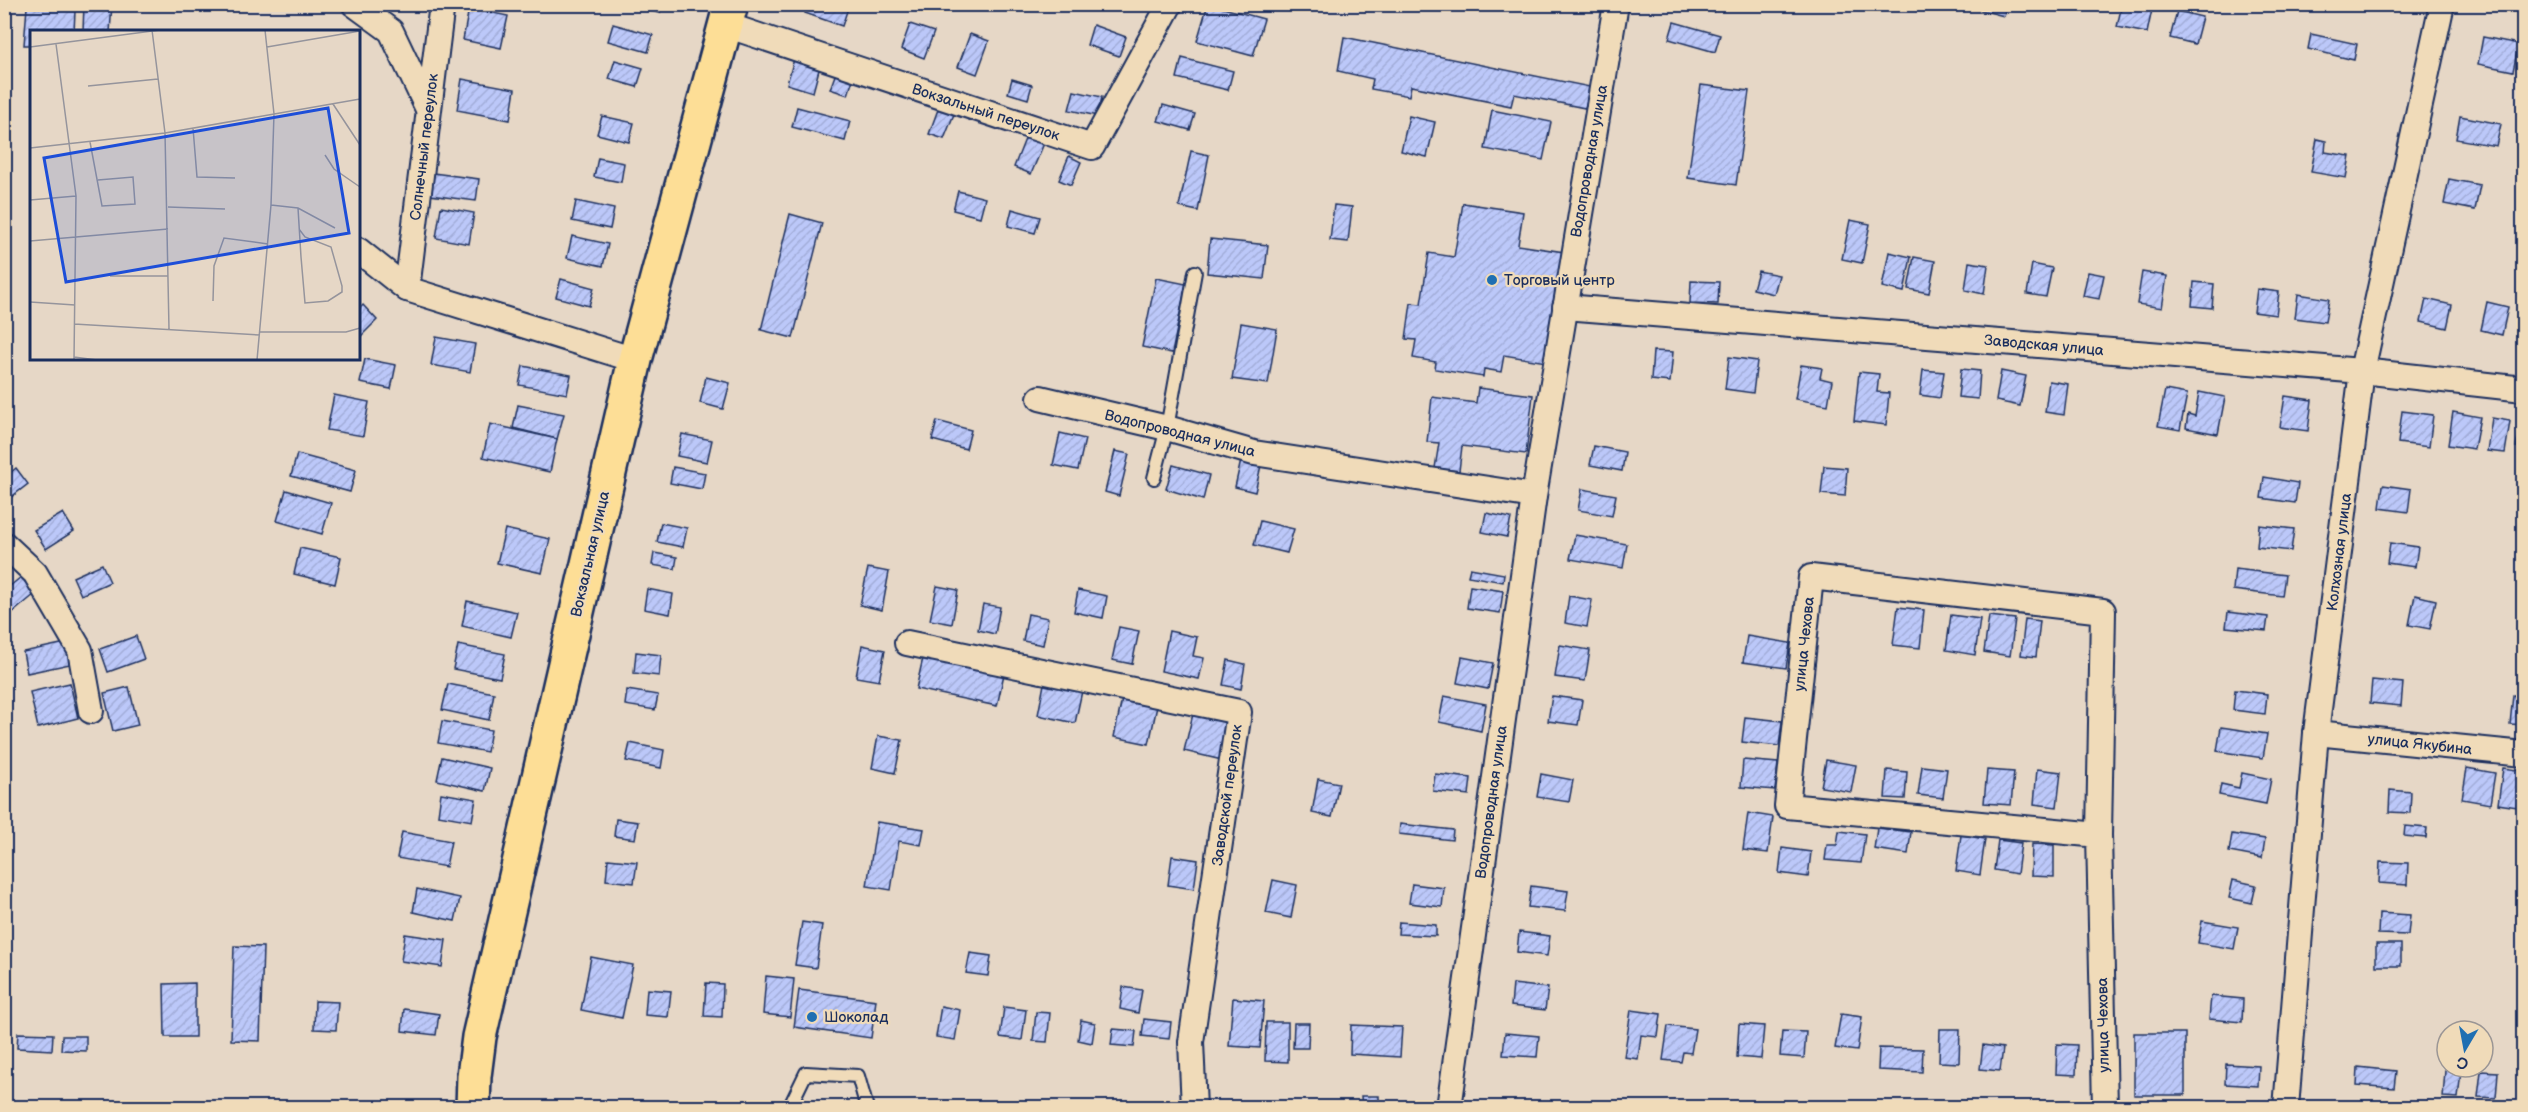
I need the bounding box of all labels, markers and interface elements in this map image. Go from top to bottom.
inset map [30,30,360,360]
street label: Солнечный переулок [406,72,443,222]
street label: Вокзальный переулок [910,80,1062,145]
street label: Водопроводная улица [1567,83,1612,239]
place label: Торговый центр [1504,271,1615,290]
marker: Торговый центр [1485,273,1499,287]
street label: Заводская улица [1983,331,2105,360]
street label: Водопроводная улица [1103,406,1257,461]
street label: Вокзальная улица [567,489,614,619]
street label: Колхозная улица [2323,492,2356,612]
street label: улица Чехова [1790,596,1819,692]
street label: Заводской переулок [1208,723,1247,867]
street label: Водопроводная улица [1471,724,1512,880]
street label: улица Якубина [2367,730,2473,759]
street label: улица Чехова [2093,977,2114,1073]
place label: Шоколад [824,1008,888,1027]
marker: Шоколад [805,1010,819,1024]
north arrow [2435,1019,2495,1079]
text: С [2456,1052,2470,1073]

